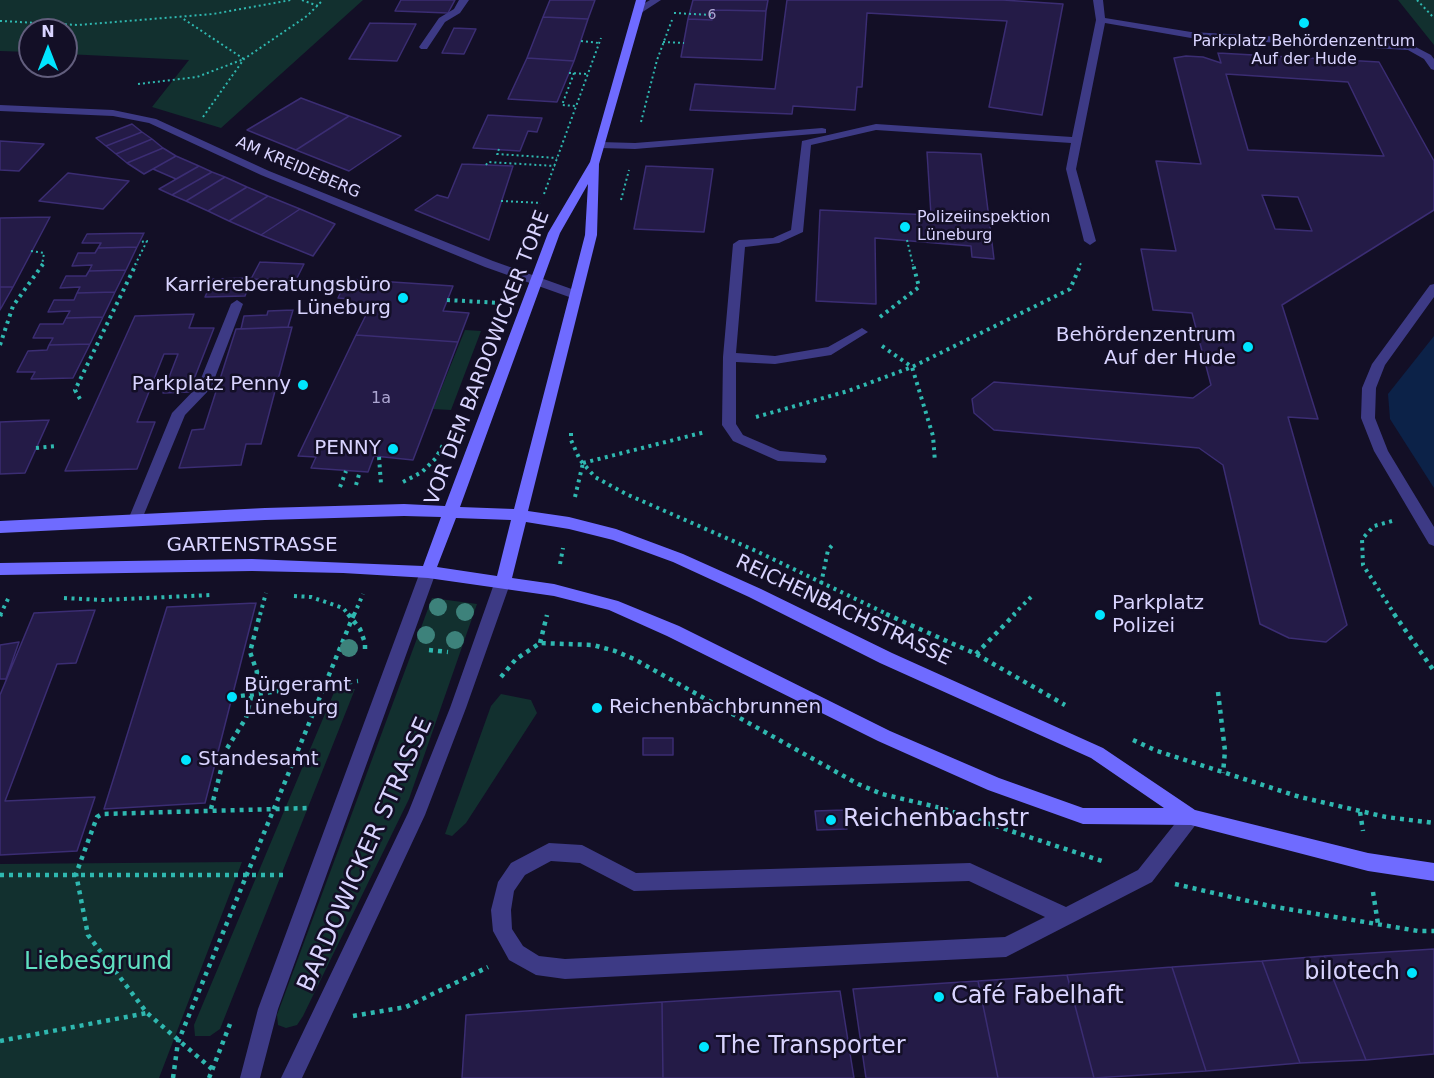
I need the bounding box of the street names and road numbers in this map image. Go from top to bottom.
street label: AM KREIDEBERG [233,133,363,203]
street label: VOR DEM BARDOWICKER TORE [421,207,555,509]
street label: GARTENSTRASSE [166,534,338,558]
street label: REICHENBACHSTRASSE [732,551,954,671]
street label: BARDOWICKER STRASSE [292,713,440,997]

